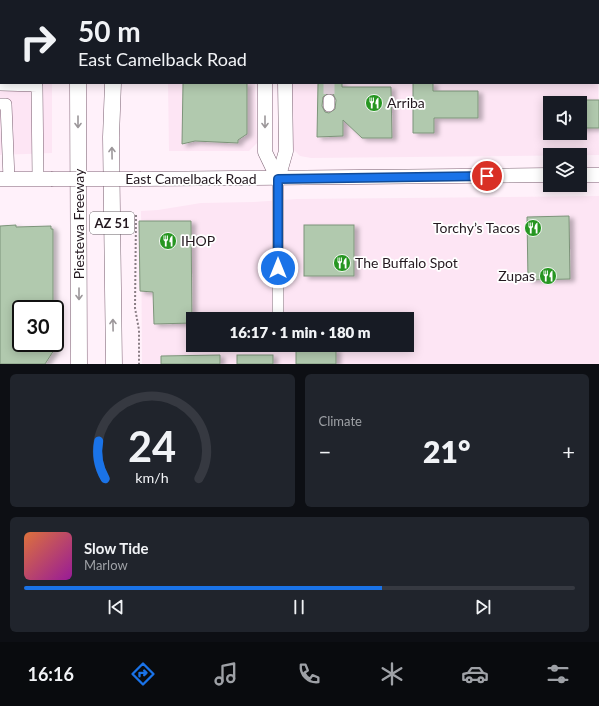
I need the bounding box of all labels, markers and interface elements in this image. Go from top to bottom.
text: 50 m [78,14,141,48]
icon: right [12,16,64,68]
text: East Camelback Road [78,48,247,70]
restaurant icon: Arriba [364,93,384,113]
place label: Arriba [387,94,425,111]
map controls [543,96,587,192]
button: sound [543,96,587,140]
one-way arrow [74,115,82,128]
one-way arrow [261,115,269,128]
one-way arrow [108,147,116,160]
button: layers [543,148,587,192]
pin [470,159,504,193]
icon: arrive [476,165,498,187]
street label: Piestewa Freeway [70,168,87,279]
street label: East Camelback Road [125,170,257,187]
road number: AZ 51 [90,212,134,234]
restaurant icon: Torchy’s Tacos [523,218,543,238]
place label: Torchy’s Tacos [433,219,520,236]
restaurant icon: IHOP [158,231,178,251]
place label: IHOP [181,232,215,249]
position arrow [257,247,299,289]
restaurant icon: The Buffalo Spot [332,253,352,273]
place label: The Buffalo Spot [355,254,458,271]
restaurant icon: Zupas [538,266,558,286]
place label: Zupas [498,267,535,284]
one-way arrow [75,287,83,300]
speed limit sign: 30 [12,300,64,352]
one-way arrow [109,319,117,332]
text: 16:17 · 1 min · 180 m [229,323,371,341]
text: Climate [319,413,362,429]
text: 24 [128,420,176,470]
text: 21° [423,433,470,469]
text: − [319,438,331,465]
text: + [562,438,575,465]
text: km/h [136,468,169,485]
text: Slow Tide [84,539,149,557]
text: Marlow [84,557,128,573]
icon: previous [105,596,127,618]
icon: pause [288,596,310,618]
icon: next [472,596,494,618]
icon: directions [129,660,157,688]
icon: music [212,660,240,688]
icon: phone [295,660,323,688]
icon: climate [378,660,406,688]
icon: car [461,660,489,688]
icon: filters [544,660,572,688]
text: 16:16 [27,663,74,685]

